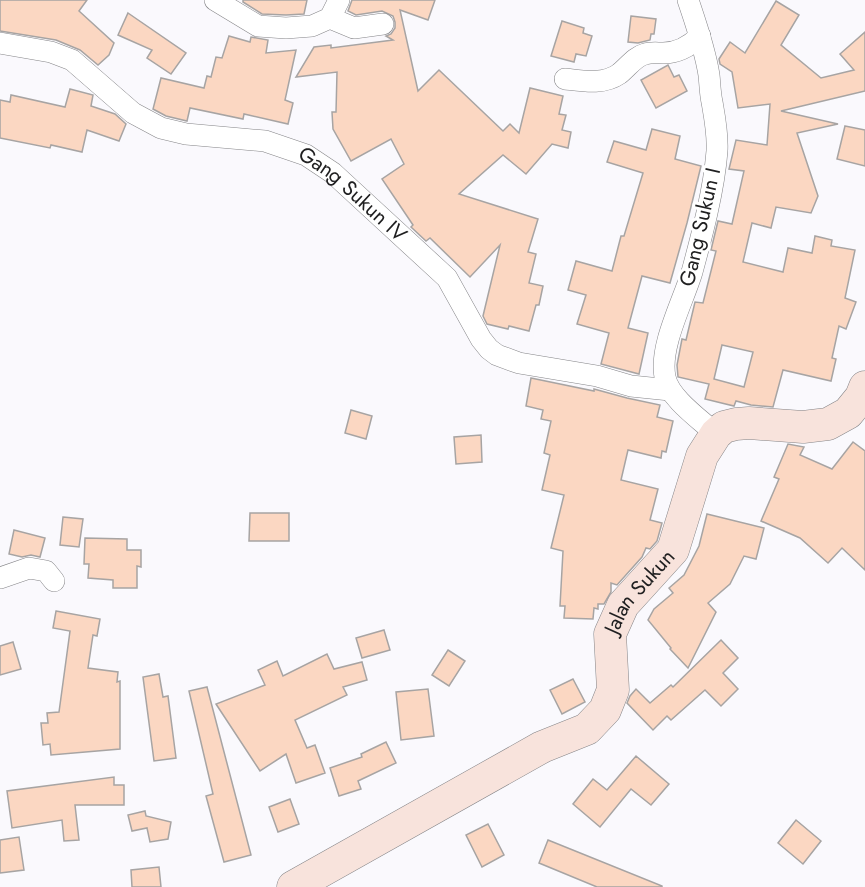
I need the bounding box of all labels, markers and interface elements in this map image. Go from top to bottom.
street label: Gang Sukun IV [292,139,414,249]
street label: Gang Sukun I [672,165,728,289]
street label: Jalan Sukun [596,542,682,641]

